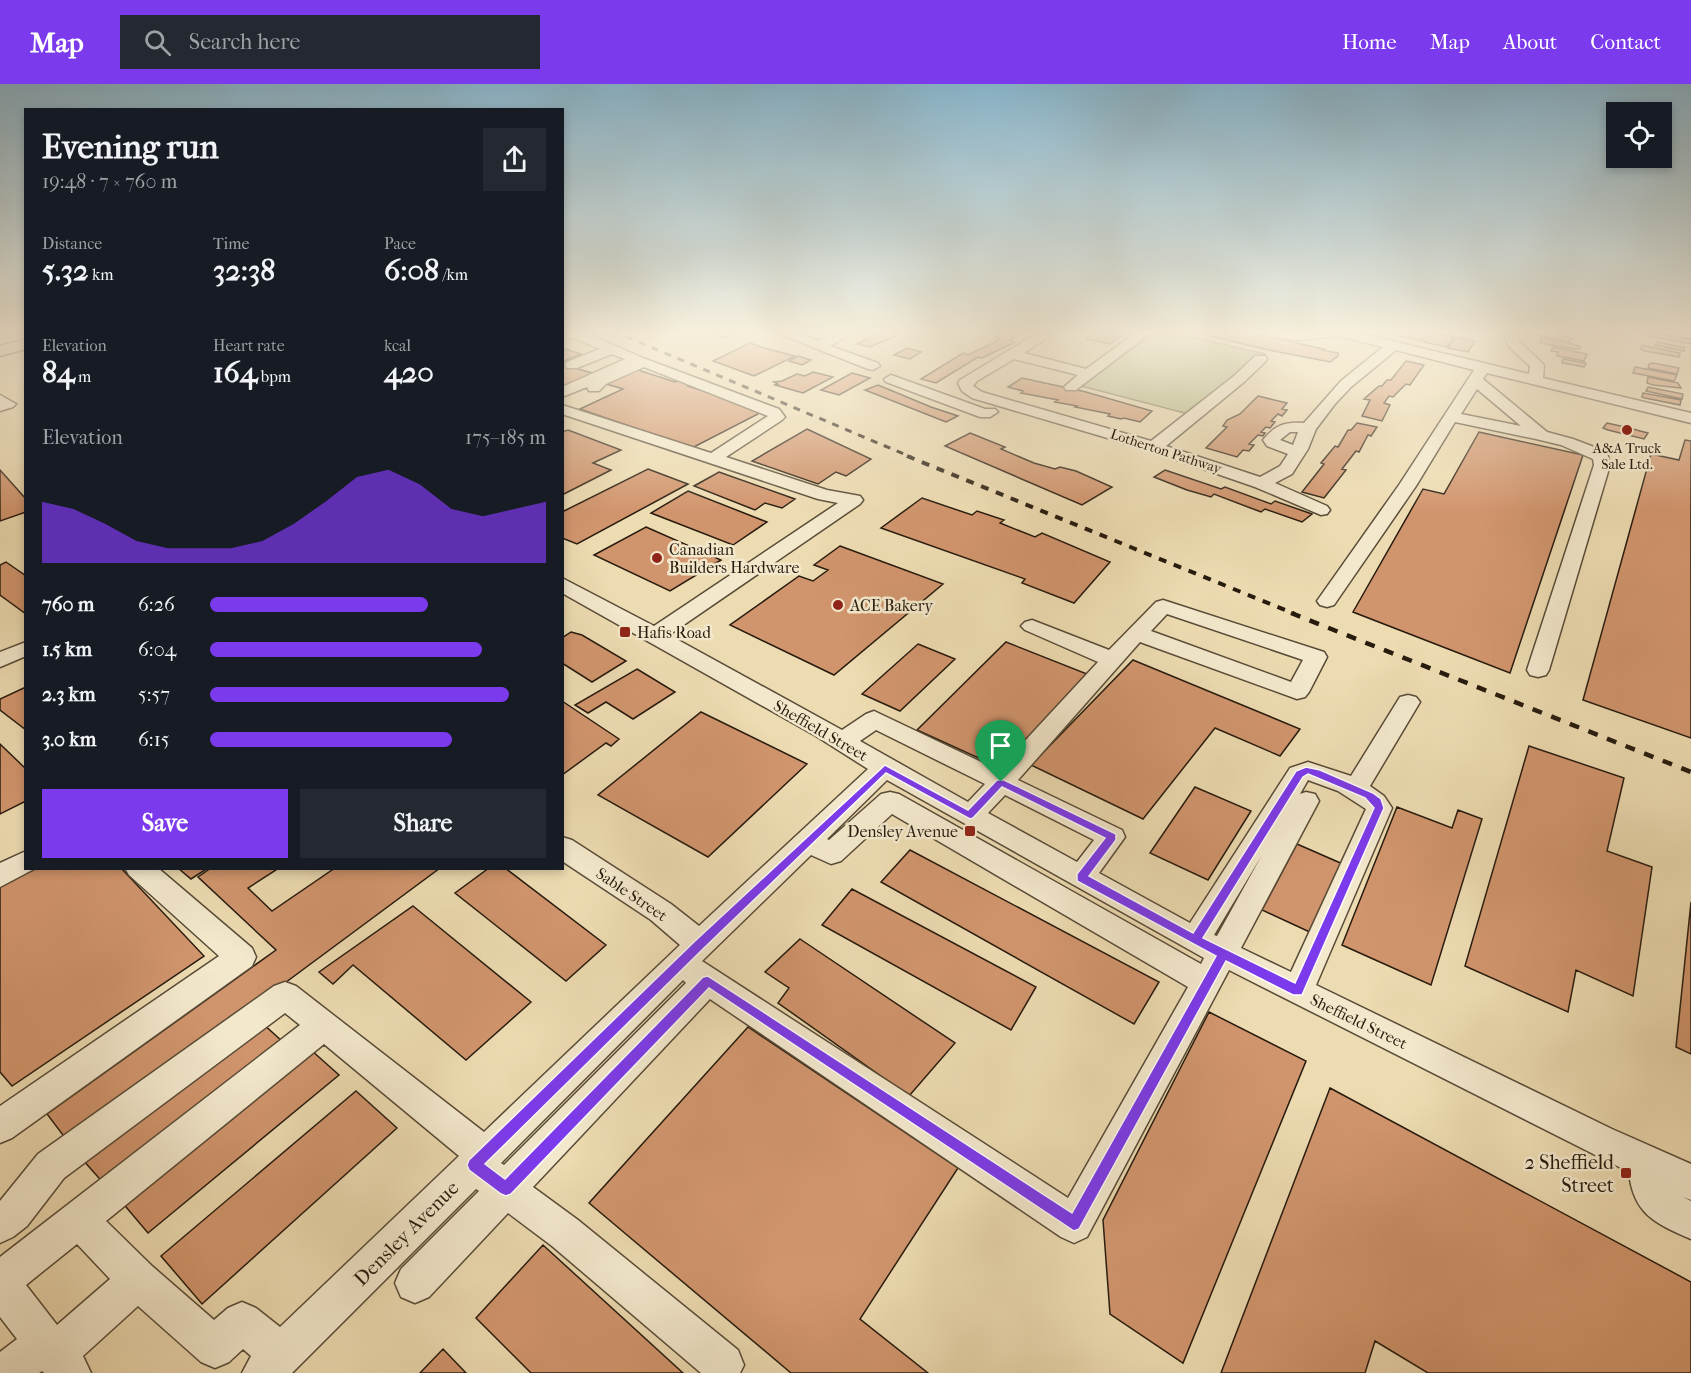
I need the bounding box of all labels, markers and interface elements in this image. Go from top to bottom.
search box [120,15,540,69]
text: Map [30,26,84,59]
icon: search [141,26,174,59]
text: Search here [189,29,300,55]
text: Home [1342,30,1397,54]
text: Map [1430,30,1470,54]
text: About [1503,30,1557,54]
text: Contact [1590,30,1661,54]
map controls [1606,102,1672,168]
button: locate [1606,102,1672,168]
text: Evening run [42,128,219,167]
button: share [483,128,546,191]
text: 19:48 · 7 × 760 m [42,170,177,193]
text: Distance [42,234,102,253]
text: Time [213,234,249,253]
text: Pace [384,234,416,253]
text: 5.32 [42,253,88,288]
text: 32:38 [213,253,275,288]
text: 6:08 [384,253,439,288]
text: km [88,265,113,284]
text: /km [439,265,468,284]
text: Elevation [42,336,107,355]
text: Heart rate [213,336,285,355]
text: kcal [384,336,411,355]
text: 84 [42,355,75,390]
text: 164 [213,355,257,390]
text: 420 [384,355,434,390]
text: m [75,367,91,386]
text: bpm [257,367,291,386]
marker: A&A Truck Sale Ltd. [1620,423,1634,437]
text: Elevation [42,426,123,449]
text: 175–185 m [465,426,546,449]
street label: Lotherton Pathway [1108,426,1224,478]
place label: A&A Truck Sale Ltd. [1592,440,1662,473]
place label: Canadian Builders Hardware [669,540,799,577]
marker: Canadian Builders Hardware [650,551,664,565]
text: 760 m [42,593,94,616]
text: 6:26 [138,593,175,616]
place label: ACE Bakery [849,596,934,615]
marker: ACE Bakery [831,598,845,612]
place label: Hafis Road [637,623,711,642]
marker: Hafis Road [618,625,632,639]
text: 1.5 km [42,638,92,661]
text: 6:04 [138,638,176,661]
text: 2.3 km [42,683,96,706]
text: 5:57 [138,683,170,706]
street label: Sheffield Street [770,696,871,765]
pin [975,720,1026,782]
text: 3.0 km [42,728,96,751]
text: 6:15 [138,728,169,751]
icon: arrive [984,729,1017,762]
button: Save [42,789,288,858]
button: Share [300,789,546,858]
place label: Densley Avenue [847,822,958,841]
marker: Densley Avenue [963,824,977,838]
street label: Sable Street [593,864,671,925]
street label: Sheffield Street [1307,990,1411,1053]
place label: 2 Sheffield Street [1525,1151,1615,1197]
marker: 2 Sheffield Street [1619,1166,1633,1180]
street label: Densley Avenue [349,1176,464,1290]

